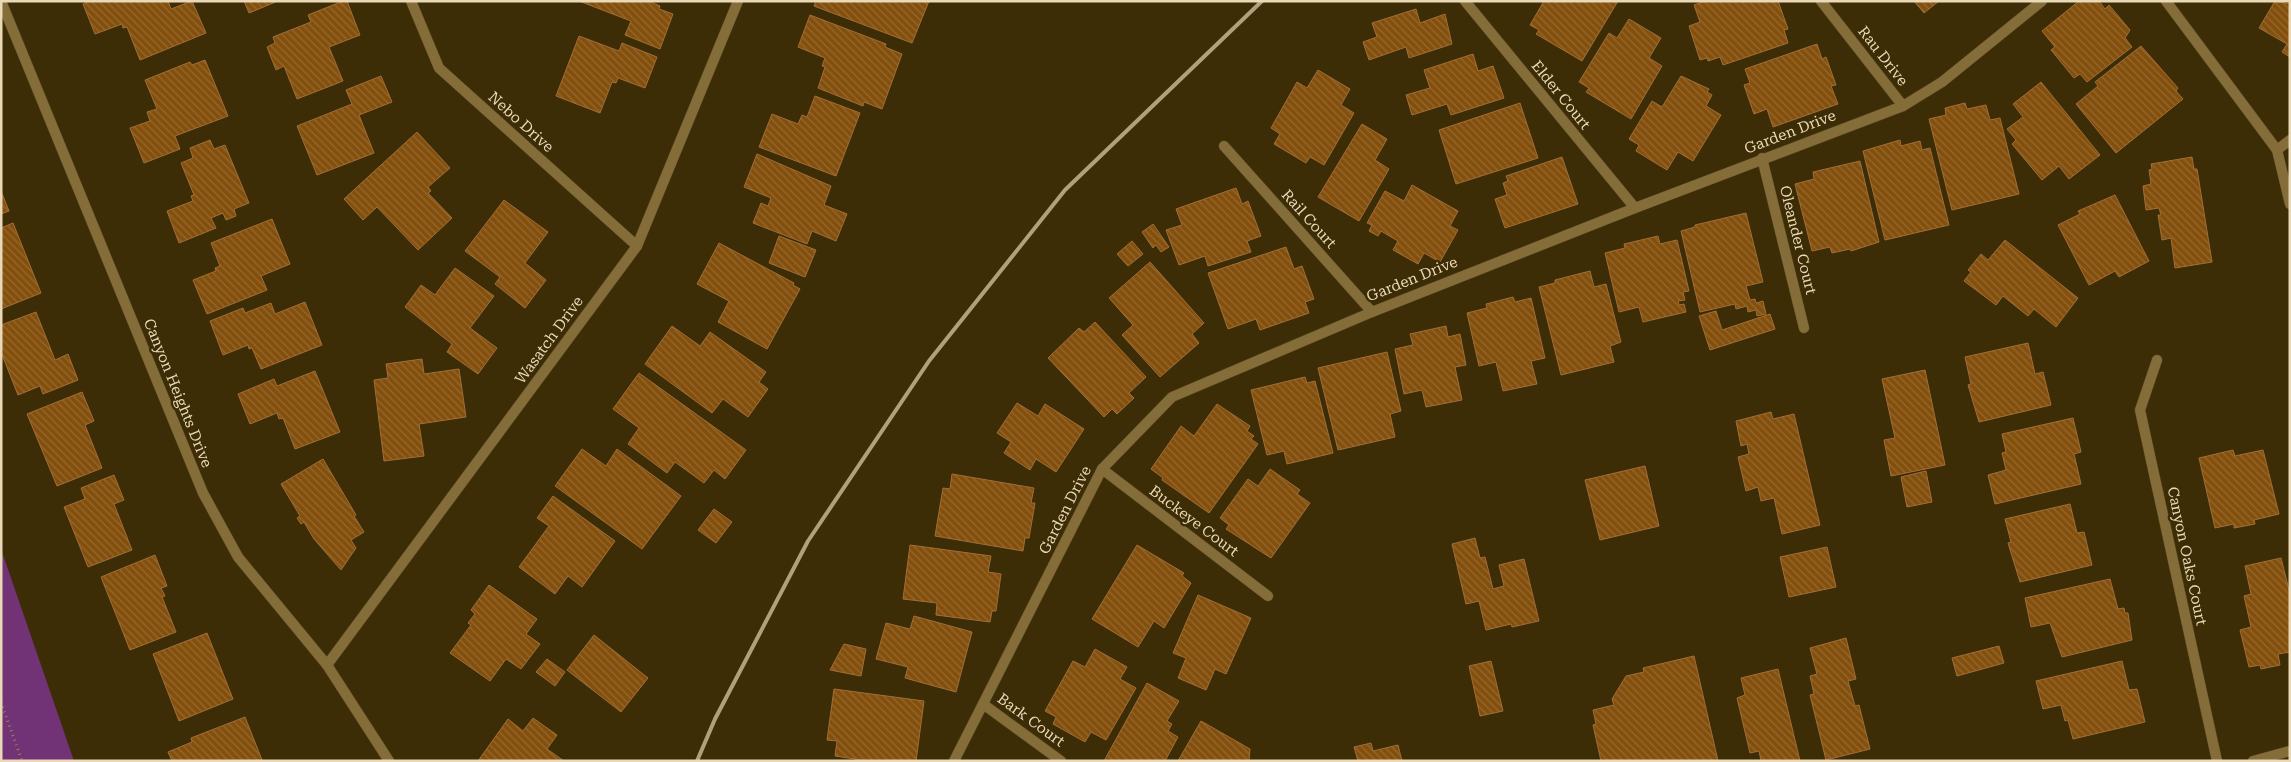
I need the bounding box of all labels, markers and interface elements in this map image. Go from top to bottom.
street label: Rau Drive [1854,23,1912,89]
street label: Elder Court [1528,57,1595,133]
street label: Nebo Drive [485,88,557,156]
street label: Garden Drive [1742,106,1838,158]
street label: Oleander Court [1776,184,1820,297]
street label: Rail Court [1278,186,1340,252]
street label: Garden Drive [1364,253,1460,305]
street label: Wasatch Drive [511,293,587,387]
street label: Canyon Heights Drive [140,316,216,470]
street label: Garden Drive [1035,463,1095,557]
street label: Buckeye Court [1146,482,1242,561]
street label: Canyon Oaks Court [2163,485,2211,627]
street label: Bark Court [994,690,1069,751]

